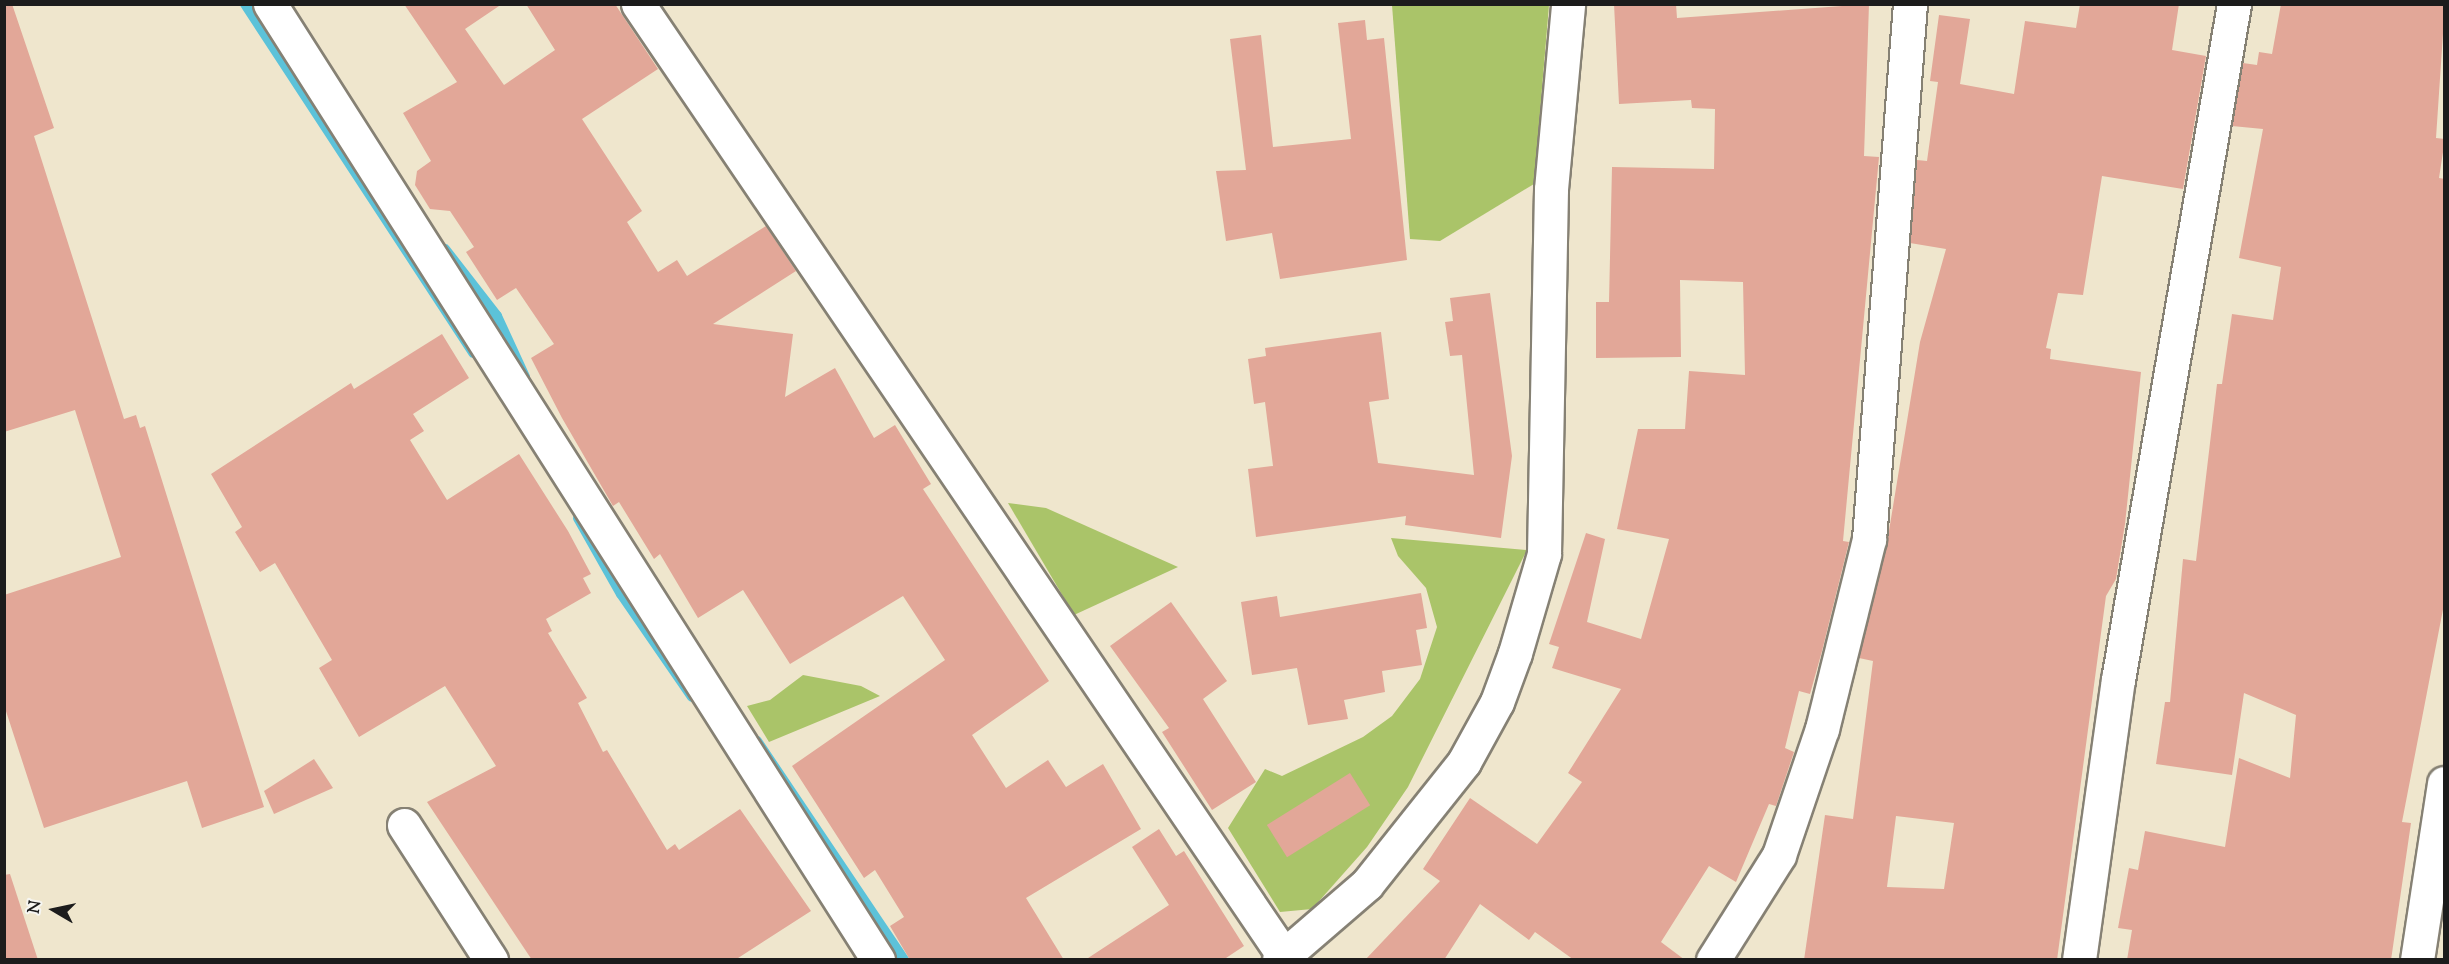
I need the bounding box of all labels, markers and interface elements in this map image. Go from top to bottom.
north arrow [24,880,84,940]
text: N [23,899,48,915]

